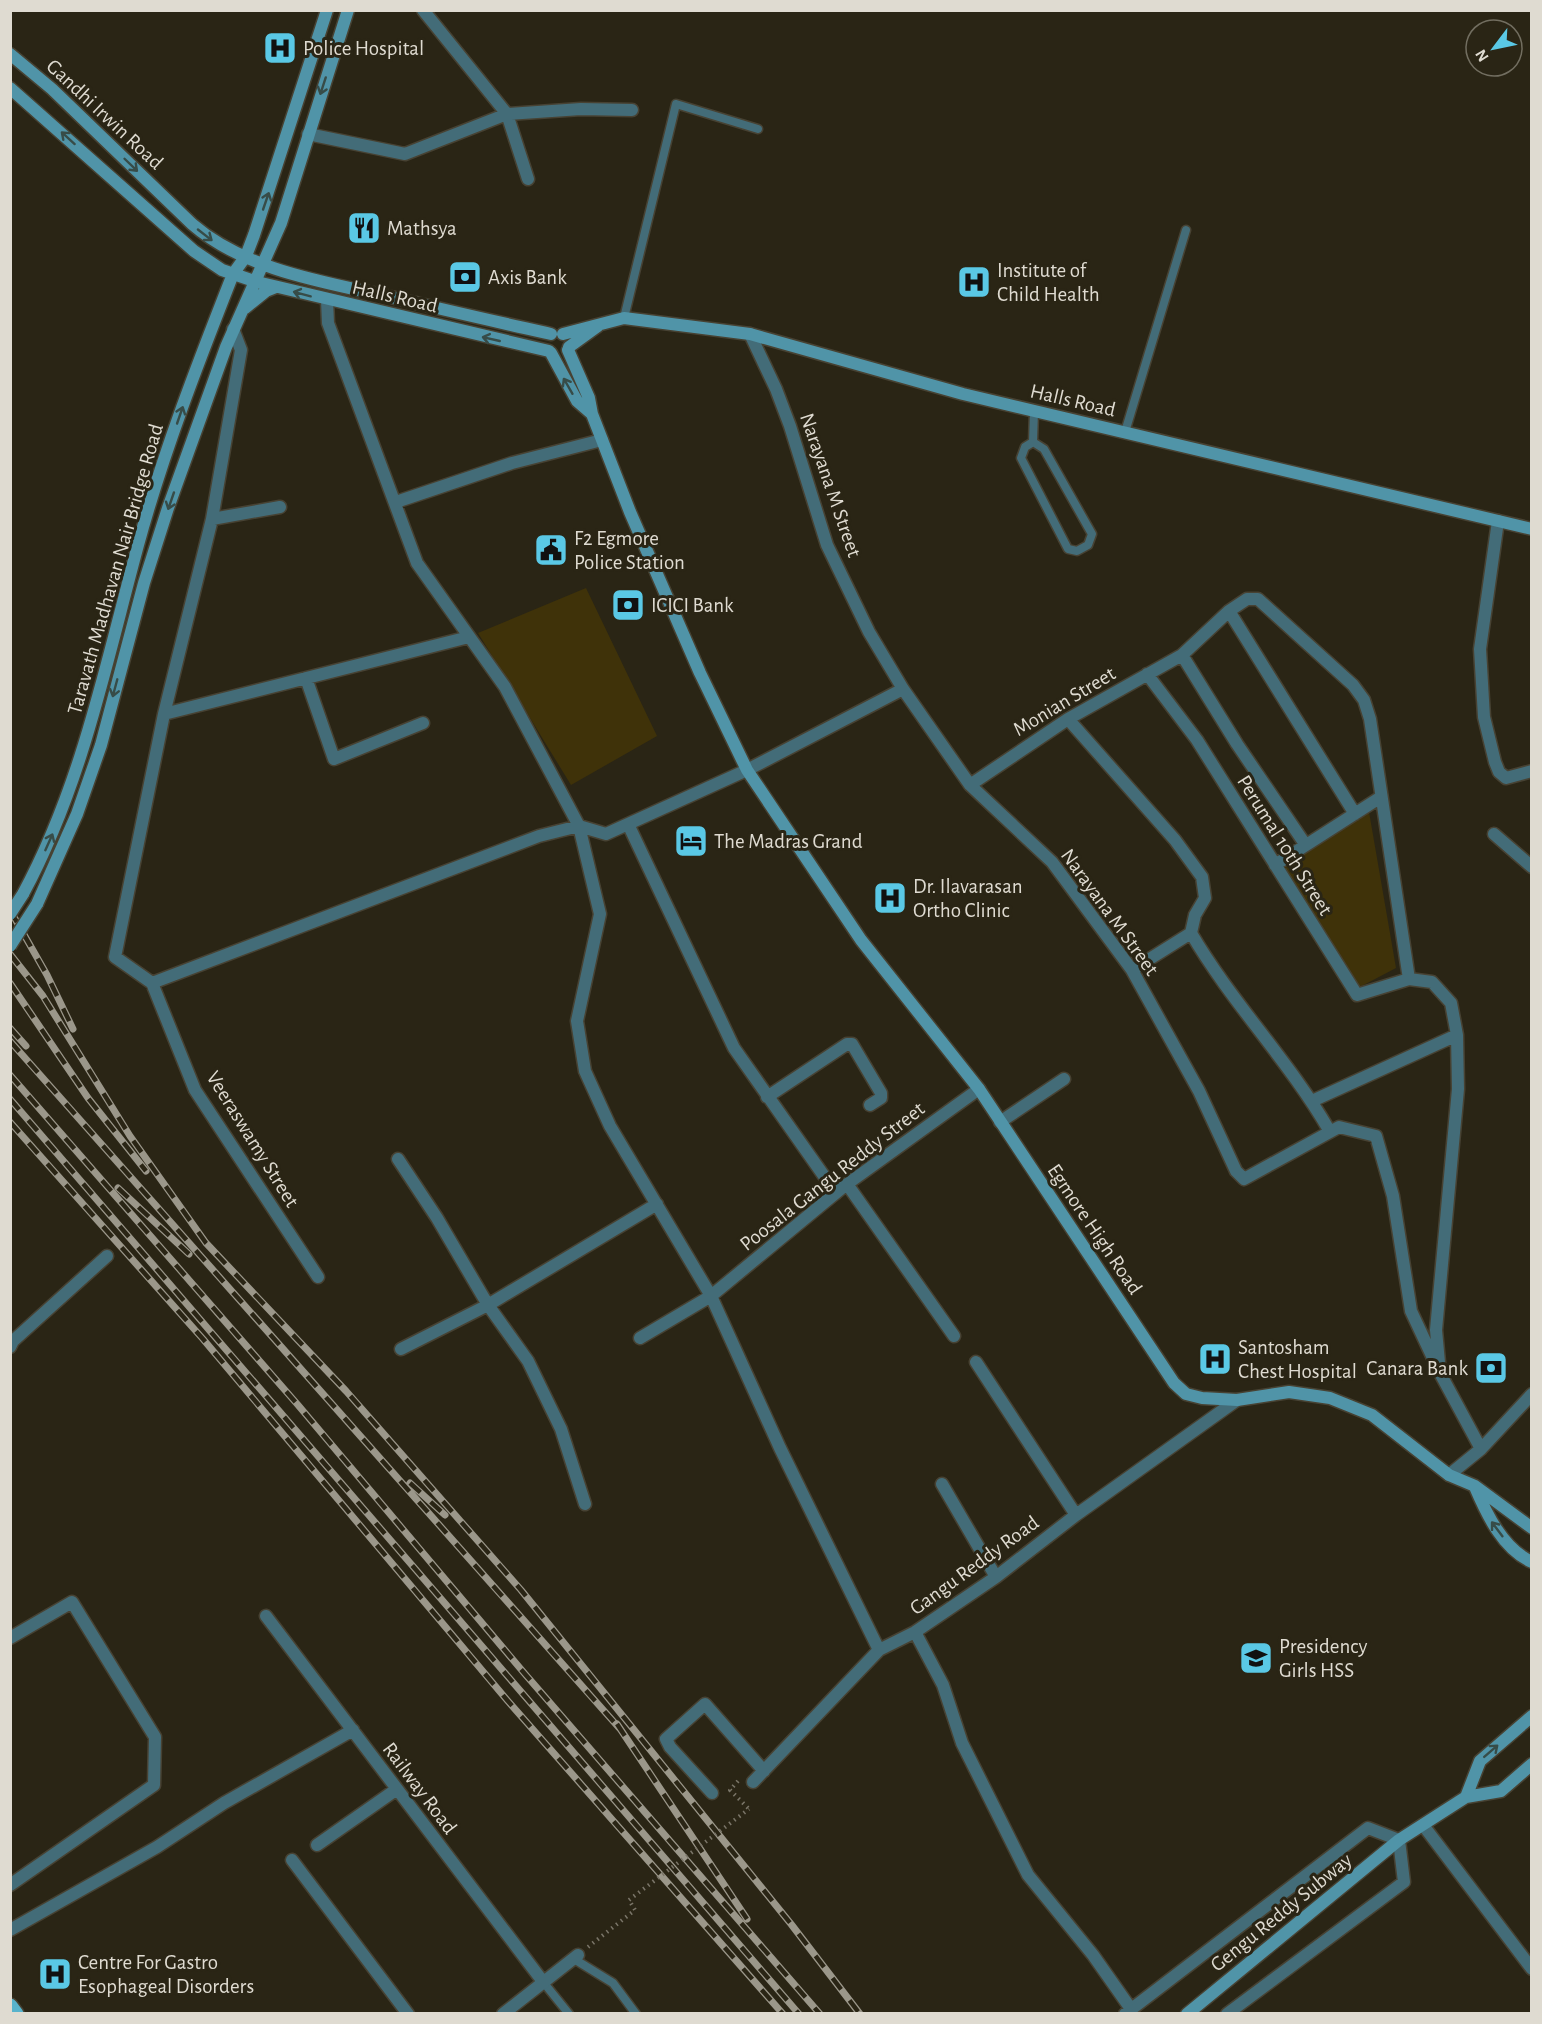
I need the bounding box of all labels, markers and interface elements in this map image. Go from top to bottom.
north arrow [1464,18,1524,78]
hospital icon: Police Hospital [262,30,298,66]
place label: Police Hospital [303,38,424,59]
text: N [1472,46,1492,64]
street label: Gandhi Irwin Road [42,55,167,174]
one-way arrow [317,76,328,95]
one-way arrow [60,132,76,145]
one-way arrow [123,157,138,172]
one-way arrow [261,192,272,211]
restaurant icon: Mathsya [346,210,382,246]
place label: Mathsya [387,218,457,239]
one-way arrow [197,228,213,241]
bank icon: Axis Bank [447,259,483,295]
place label: Institute of Child Health [997,260,1100,305]
hospital icon: Institute of Child Health [956,264,992,300]
place label: Axis Bank [488,267,567,288]
street label: Halls Road [350,276,440,317]
one-way arrow [292,287,311,299]
one-way arrow [482,332,501,344]
one-way arrow [562,378,574,395]
street label: Halls Road [1028,380,1118,421]
one-way arrow [175,406,186,425]
street label: Narayana M Street [796,410,865,560]
street label: Taravath Madhavan Nair Bridge Road [64,421,167,717]
one-way arrow [164,491,175,510]
place label: F2 Egmore Police Station [574,528,685,573]
public building icon: F2 Egmore Police Station [533,532,569,568]
bank icon: ICICI Bank [610,587,646,623]
place label: ICICI Bank [651,595,734,616]
street label: Monian Street [1009,663,1119,740]
one-way arrow [109,678,121,697]
street label: Perumal 10th Street [1233,771,1336,919]
hotel icon: The Madras Grand [673,823,709,859]
place label: The Madras Grand [714,831,863,852]
one-way arrow [44,833,56,851]
street label: Narayana M Street [1057,845,1163,980]
place label: Dr. Ilavarasan Ortho Clinic [913,876,1022,921]
hospital icon: Dr. Ilavarasan Ortho Clinic [872,880,908,916]
street label: Veeraswamy Street [202,1068,303,1211]
street label: Poosala Gangu Reddy Street [736,1098,929,1255]
street label: Egmore High Road [1043,1160,1146,1298]
place label: Santosham Chest Hospital [1238,1337,1357,1382]
hospital icon: Santosham Chest Hospital [1197,1341,1233,1377]
bank icon: Canara Bank [1473,1350,1509,1386]
place label: Canara Bank [1366,1358,1468,1379]
street label: Gangu Reddy Road [906,1512,1043,1619]
one-way arrow [1491,1521,1504,1537]
place label: Presidency Girls HSS [1279,1636,1367,1681]
school or university icon: Presidency Girls HSS [1238,1640,1274,1676]
street label: Railway Road [379,1739,461,1838]
one-way arrow [1483,1744,1498,1758]
street label: Gengu Reddy Subway [1207,1849,1356,1976]
place label: Centre For Gastro Esophageal Disorders [78,1952,254,1997]
hospital icon: Centre For Gastro Esophageal Disorders [37,1956,73,1992]

